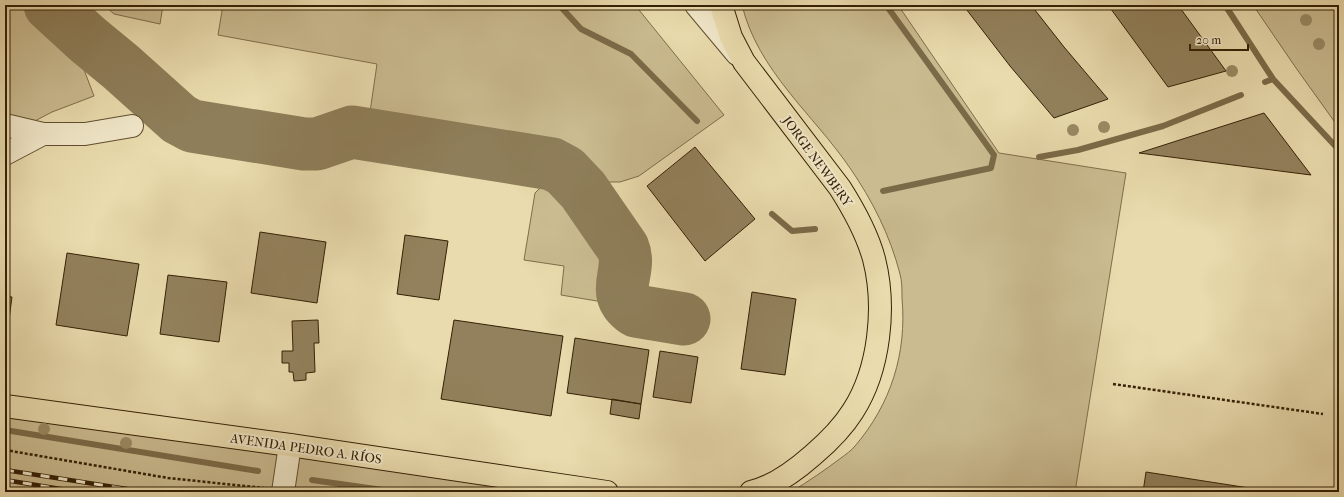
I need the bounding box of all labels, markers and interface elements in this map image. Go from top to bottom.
scale bar [1190,26,1248,52]
text: 20 m [1196,33,1221,47]
street label: JORGE NEWBERY [779,112,856,210]
street label: AVENIDA PEDRO A. RÍOS [228,430,383,467]

